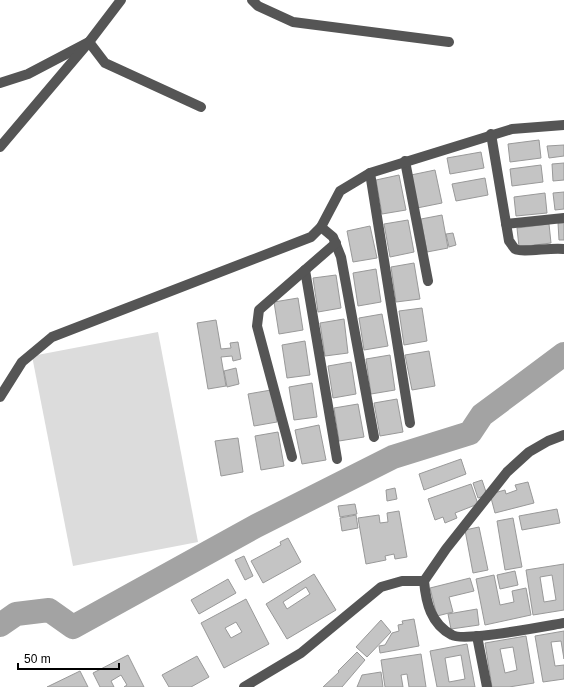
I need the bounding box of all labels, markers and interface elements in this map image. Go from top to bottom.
scale bar [18,645,119,671]
text: 50 m [24,652,51,666]

